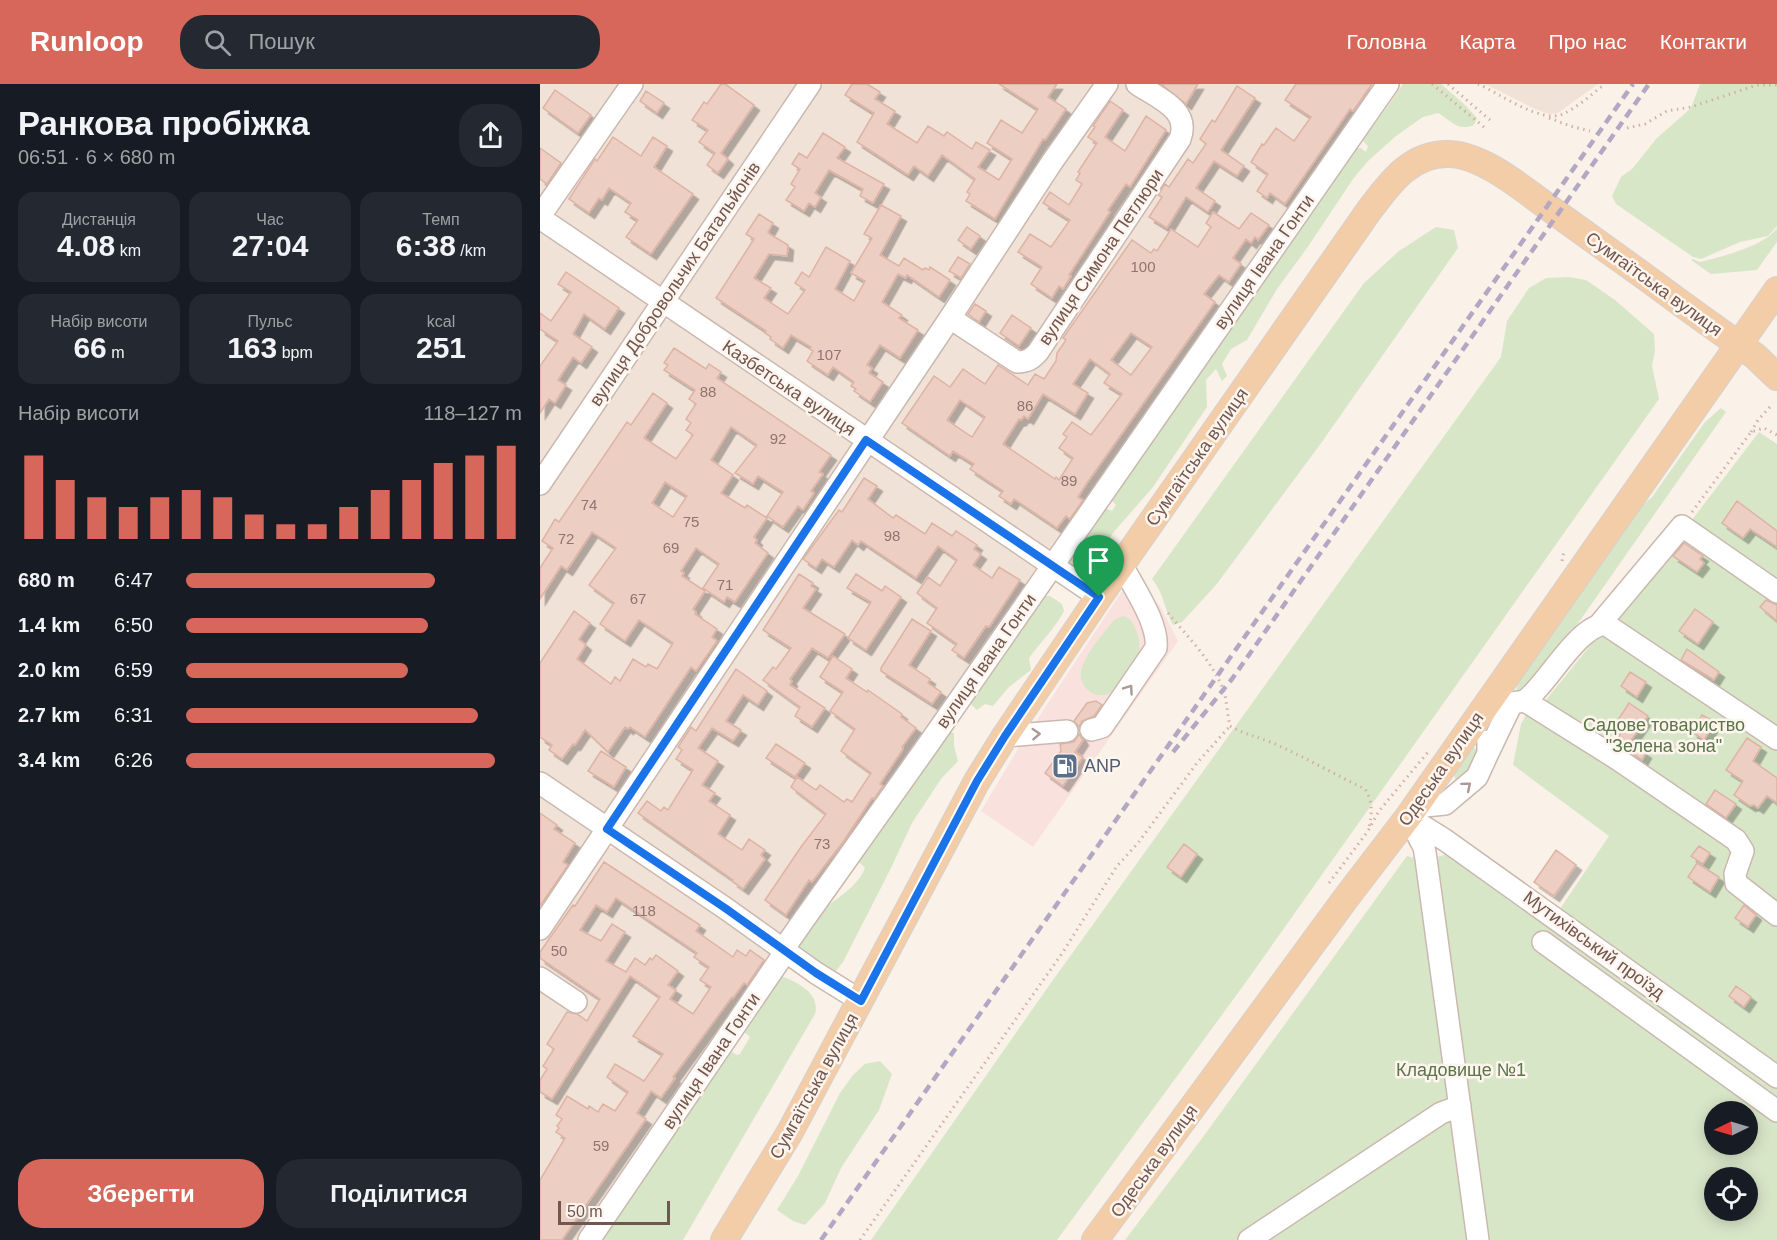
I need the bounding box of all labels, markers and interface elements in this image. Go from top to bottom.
search box [180,15,600,69]
text: Runloop [30,26,144,57]
icon: search [201,26,234,59]
text: Пошук [249,29,315,54]
text: Головна [1347,30,1426,53]
text: Карта [1459,30,1516,53]
text: Про нас [1549,30,1627,53]
text: Контакти [1660,30,1747,53]
button: share [459,104,522,167]
text: Ранкова пробіжка [18,105,310,142]
text: 06:51 · 6 × 680 m [18,146,175,168]
street label: вулиця Добровольчих Батальйонів [586,158,764,410]
street label: вулиця Симона Петлюри [1035,165,1167,349]
street label: вулиця Івана Гонти [1210,191,1318,333]
text: Дистанція [62,211,136,228]
text: Час [256,211,284,228]
text: Темп [422,211,460,228]
street label: Сумгаїтська вулиця [1582,228,1726,340]
text: 4.08 [57,229,115,262]
text: 27:04 [232,229,308,262]
text: 6:38 [396,229,456,262]
text: km [115,242,141,259]
text: /km [456,242,486,259]
house number: 100 [1130,258,1156,275]
text: Набір висоти [51,313,147,330]
text: Пульс [248,313,292,330]
text: kcal [427,313,455,330]
text: 66 [73,331,107,364]
text: 163 [227,331,277,364]
text: 251 [416,331,466,364]
street label: Казбетська вулиця [719,336,859,440]
text: m [107,344,125,361]
text: bpm [277,344,313,361]
house number: 107 [816,346,842,363]
house number: 88 [700,383,716,400]
street label: Сумгаїтська вулиця [1142,384,1252,530]
house number: 86 [1017,397,1033,414]
text: Набір висоти [18,402,139,424]
text: 118–127 m [423,402,522,424]
house number: 92 [770,430,786,447]
house number: 89 [1061,472,1077,489]
house number: 74 [581,496,597,513]
house number: 75 [683,513,699,530]
house number: 98 [884,527,900,544]
house number: 72 [558,530,574,547]
pin [1073,535,1124,597]
house number: 69 [663,539,679,556]
icon: arrive [1082,544,1115,577]
text: 680 m [18,569,75,591]
text: 6:47 [114,569,153,591]
house number: 71 [717,576,733,593]
house number: 67 [630,590,646,607]
street label: вулиця Івана Гонти [932,590,1040,732]
text: 1.4 km [18,614,80,636]
text: 6:50 [114,614,153,636]
text: 2.0 km [18,659,80,681]
text: 6:59 [114,659,153,681]
one-way arrow [1122,684,1133,695]
text: 2.7 km [18,704,80,726]
text: 6:31 [114,704,153,726]
street label: Одеська вулиця [1394,708,1488,830]
park label: Садове товариство "Зелена зона" [1583,715,1745,756]
one-way arrow [1031,727,1040,740]
text: 3.4 km [18,749,80,771]
text: 6:26 [114,749,153,771]
fuel station icon: ANP [1050,751,1080,781]
place label: ANP [1084,756,1121,776]
one-way arrow [1460,782,1471,793]
house number: 73 [814,835,830,852]
street label: Мутихівський проїзд [1520,887,1669,1003]
house number: 118 [632,902,656,919]
house number: 50 [551,942,567,959]
street label: вулиця Івана Гонти [658,989,764,1133]
street label: Сумгаїтська вулиця [766,1010,862,1162]
park label: Кладовище №1 [1396,1060,1526,1080]
street label: Одеська вулиця [1106,1101,1202,1221]
north arrow [1704,1101,1758,1155]
map controls [1704,1101,1758,1221]
house number: 59 [593,1137,609,1154]
button: Зберегти [18,1159,264,1228]
button: Поділитися [276,1159,522,1228]
button: locate [1704,1167,1758,1221]
scale bar [558,1198,670,1226]
text: 50 m [567,1203,603,1220]

